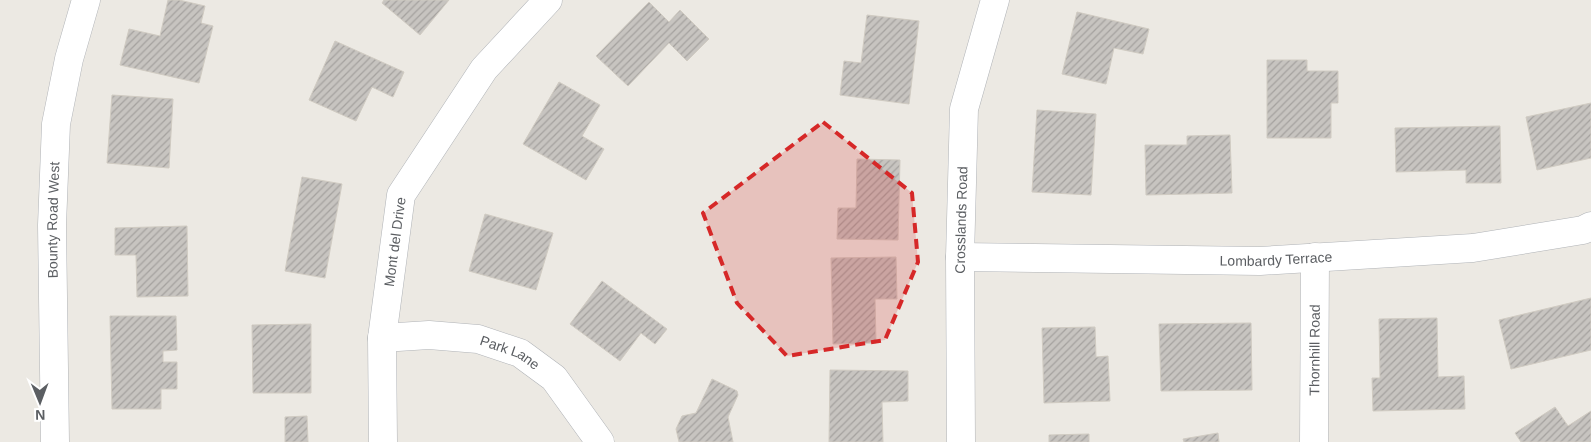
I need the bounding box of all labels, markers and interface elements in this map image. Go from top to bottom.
street label: Bounty Road West [44,161,63,278]
street label: Crosslands Road [952,166,970,274]
street label: Mont del Drive [381,196,409,288]
street label: Lombardy Terrace [1220,249,1333,269]
street label: Thornhill Road [1306,304,1323,396]
street label: Park Lane [478,332,543,373]
north arrow [15,377,65,427]
text: N [35,407,45,423]

